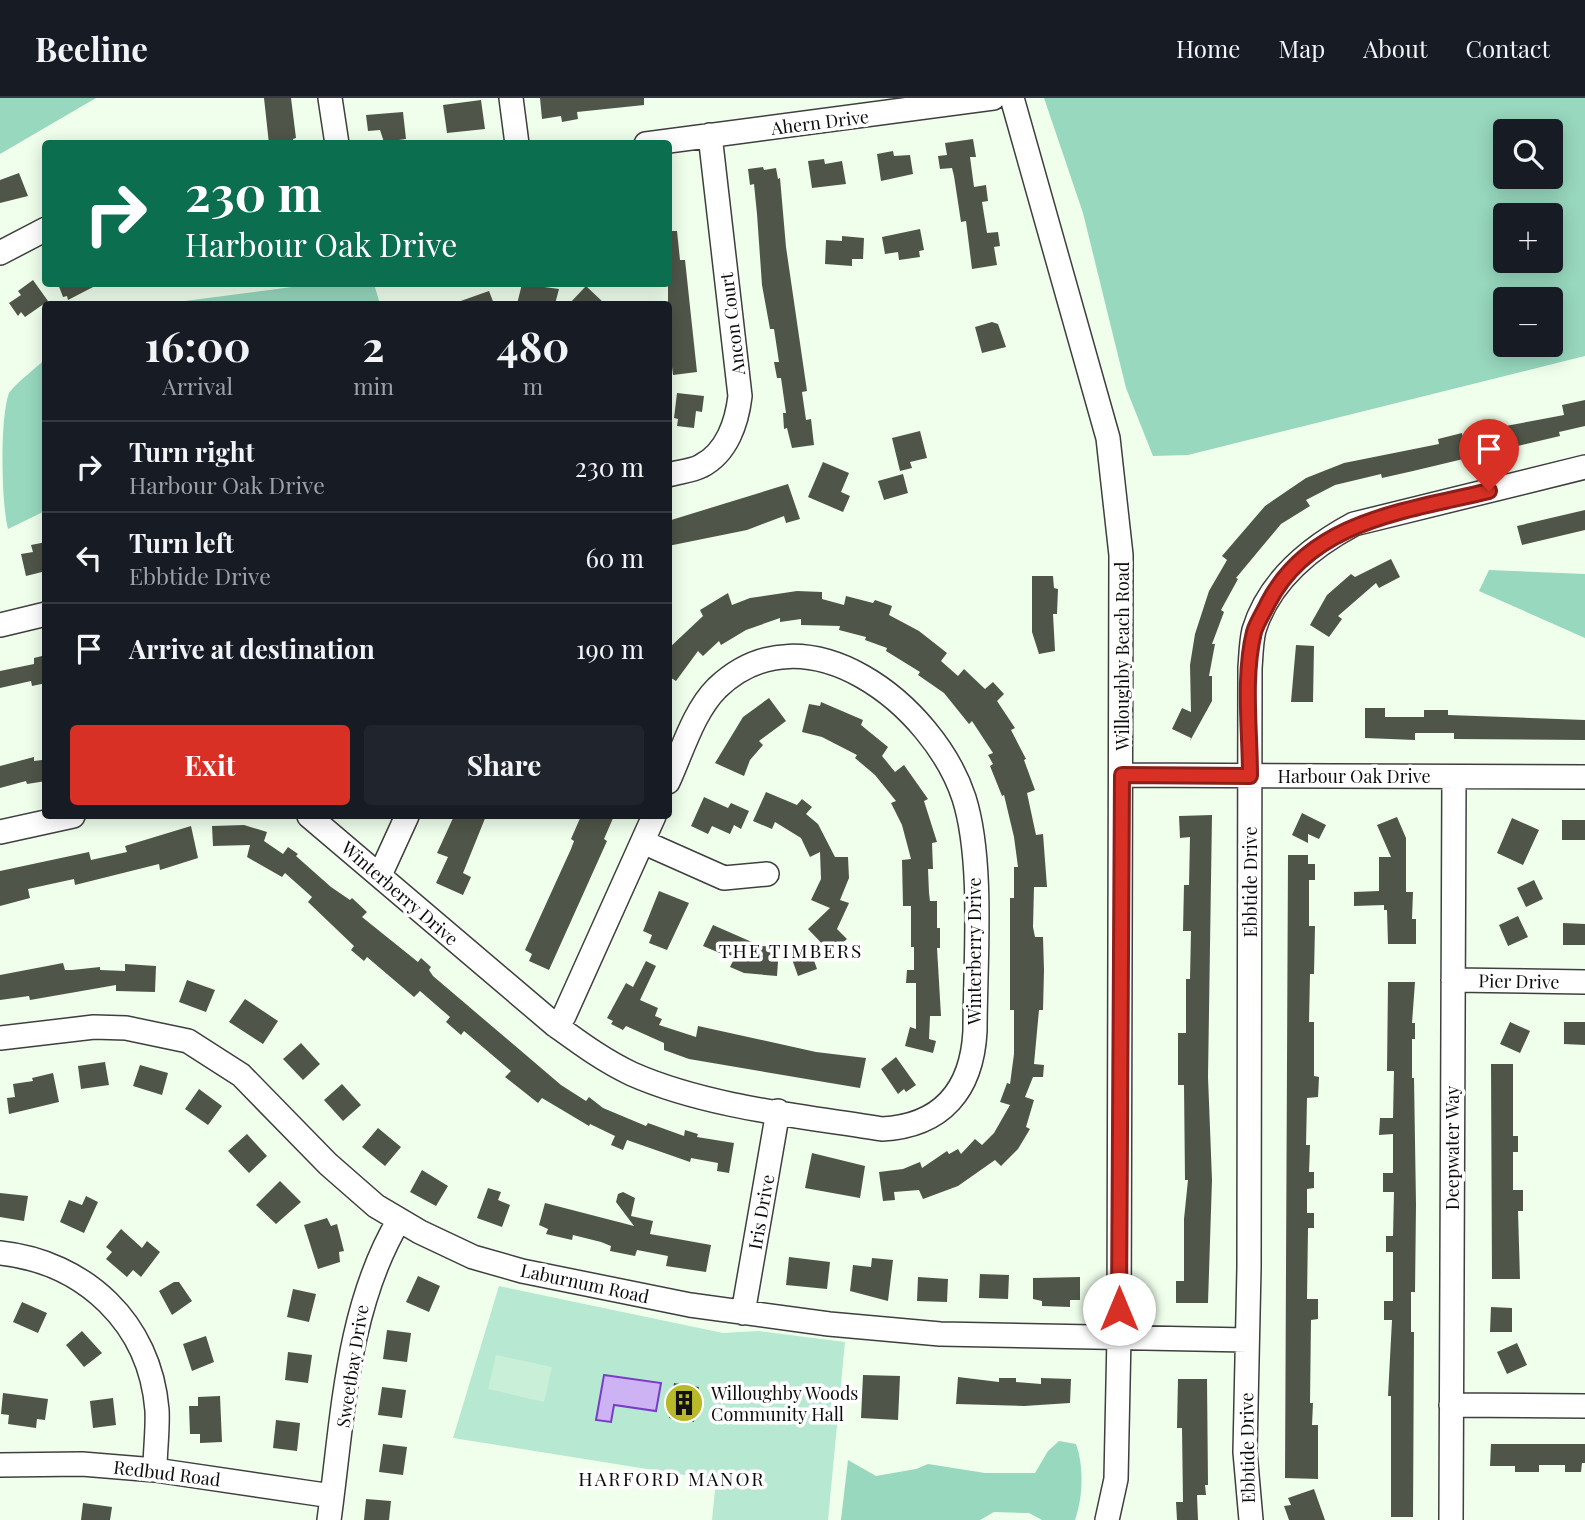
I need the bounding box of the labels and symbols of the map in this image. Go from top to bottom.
street label: Ahern Drive [769,104,870,140]
street label: Ancon Court [714,271,750,378]
pin [1459,419,1519,491]
street label: Willoughby Beach Road [1110,561,1134,751]
street label: Harbour Oak Drive [1277,764,1431,788]
street label: Ebbtide Drive [1238,827,1262,937]
street label: Winterberry Drive [336,835,463,950]
street label: Winterberry Drive [962,877,986,1026]
district label: THE TIMBERS [719,937,863,963]
street label: Pier Drive [1478,968,1560,994]
street label: Deepwater Way [1440,1086,1464,1210]
street label: Iris Drive [743,1173,779,1251]
street label: Laburnum Road [519,1258,652,1308]
position arrow [1082,1272,1156,1346]
street label: Sweetbay Drive [330,1303,374,1429]
place label: Willoughby Woods Community Hall [710,1381,858,1426]
building icon: Willoughby Woods Community Hall [663,1382,705,1424]
street label: Ebbtide Drive [1234,1392,1260,1504]
street label: Redbud Road [112,1455,222,1492]
district label: HARFORD MANOR [578,1465,766,1491]

